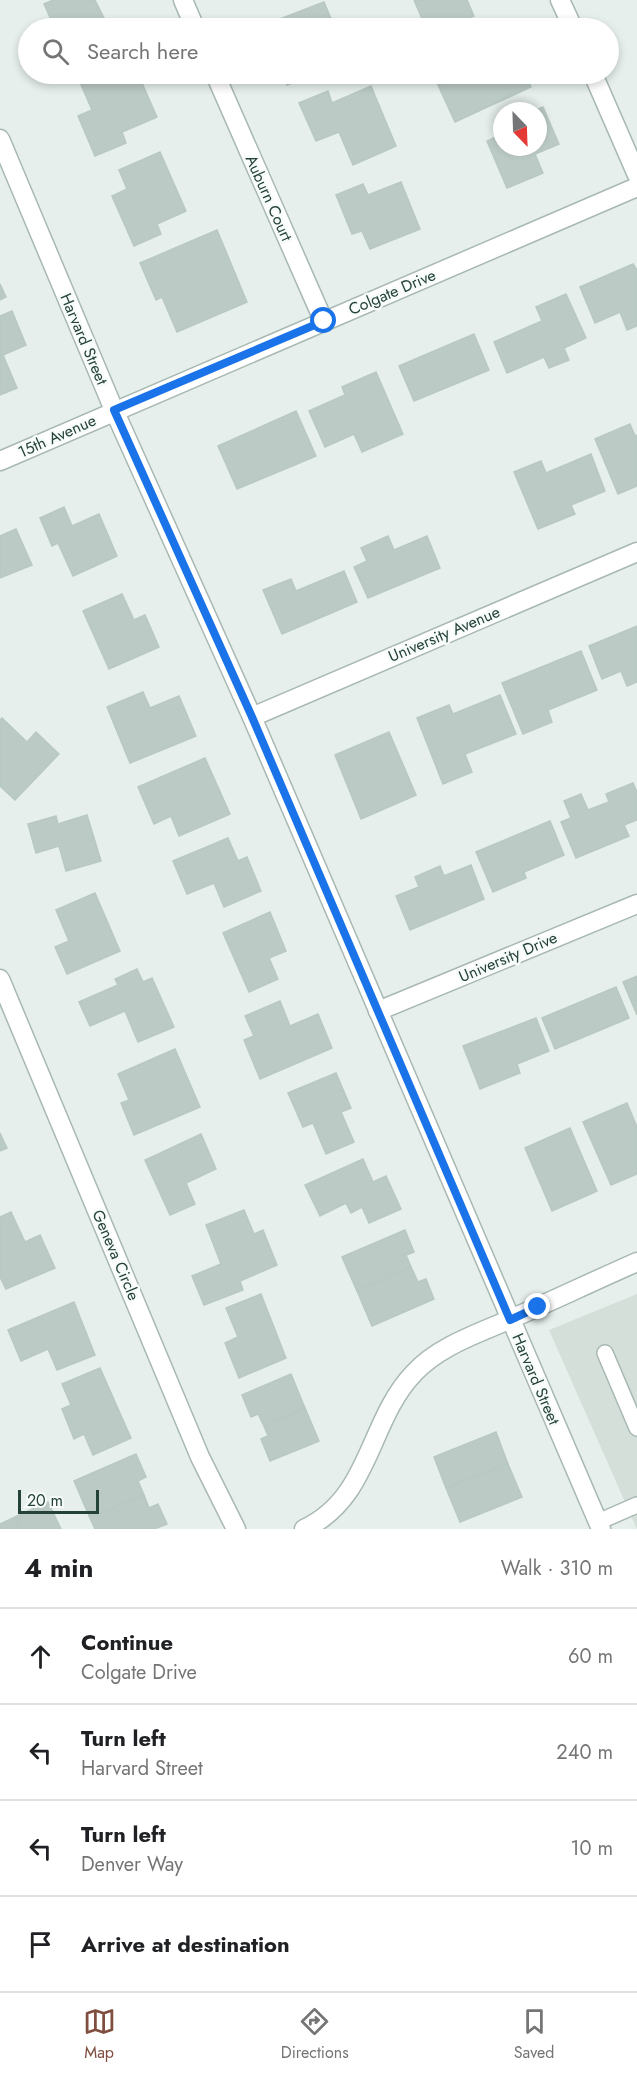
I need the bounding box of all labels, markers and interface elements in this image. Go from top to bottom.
search box [18,18,619,84]
icon: search [39,35,72,68]
text: Search here [87,35,198,67]
north arrow [493,102,547,156]
street label: Auburn Court [240,151,298,245]
street label: Colgate Drive [345,263,439,321]
street label: Harvard Street [54,290,114,388]
route start [310,307,336,333]
street label: 15th Avenue [14,409,100,463]
street label: University Avenue [385,600,503,668]
street label: University Drive [455,926,561,988]
street label: Geneva Circle [87,1206,145,1304]
route end [524,1293,550,1319]
street label: Harvard Street [506,1330,566,1428]
scale bar [18,1487,99,1514]
text: 20 m [27,1489,63,1512]
text: 4 min [24,1549,93,1587]
text: Walk · 310 m [501,1554,613,1583]
text: Continue [81,1626,173,1658]
icon: ahead [24,1640,57,1673]
text: 60 m [568,1642,613,1671]
text: Colgate Drive [81,1658,197,1687]
text: Turn left [81,1722,166,1754]
icon: left [24,1736,57,1769]
text: 240 m [556,1738,613,1767]
text: Harvard Street [81,1754,203,1783]
text: Turn left [81,1818,166,1850]
icon: left [24,1832,57,1865]
text: 10 m [570,1834,613,1863]
text: Denver Way [81,1850,183,1879]
icon: arrive [24,1928,57,1961]
text: Arrive at destination [81,1928,290,1960]
tab: Map [83,2005,116,2064]
tab: Directions [281,2005,349,2064]
tab: Saved [514,2005,554,2064]

